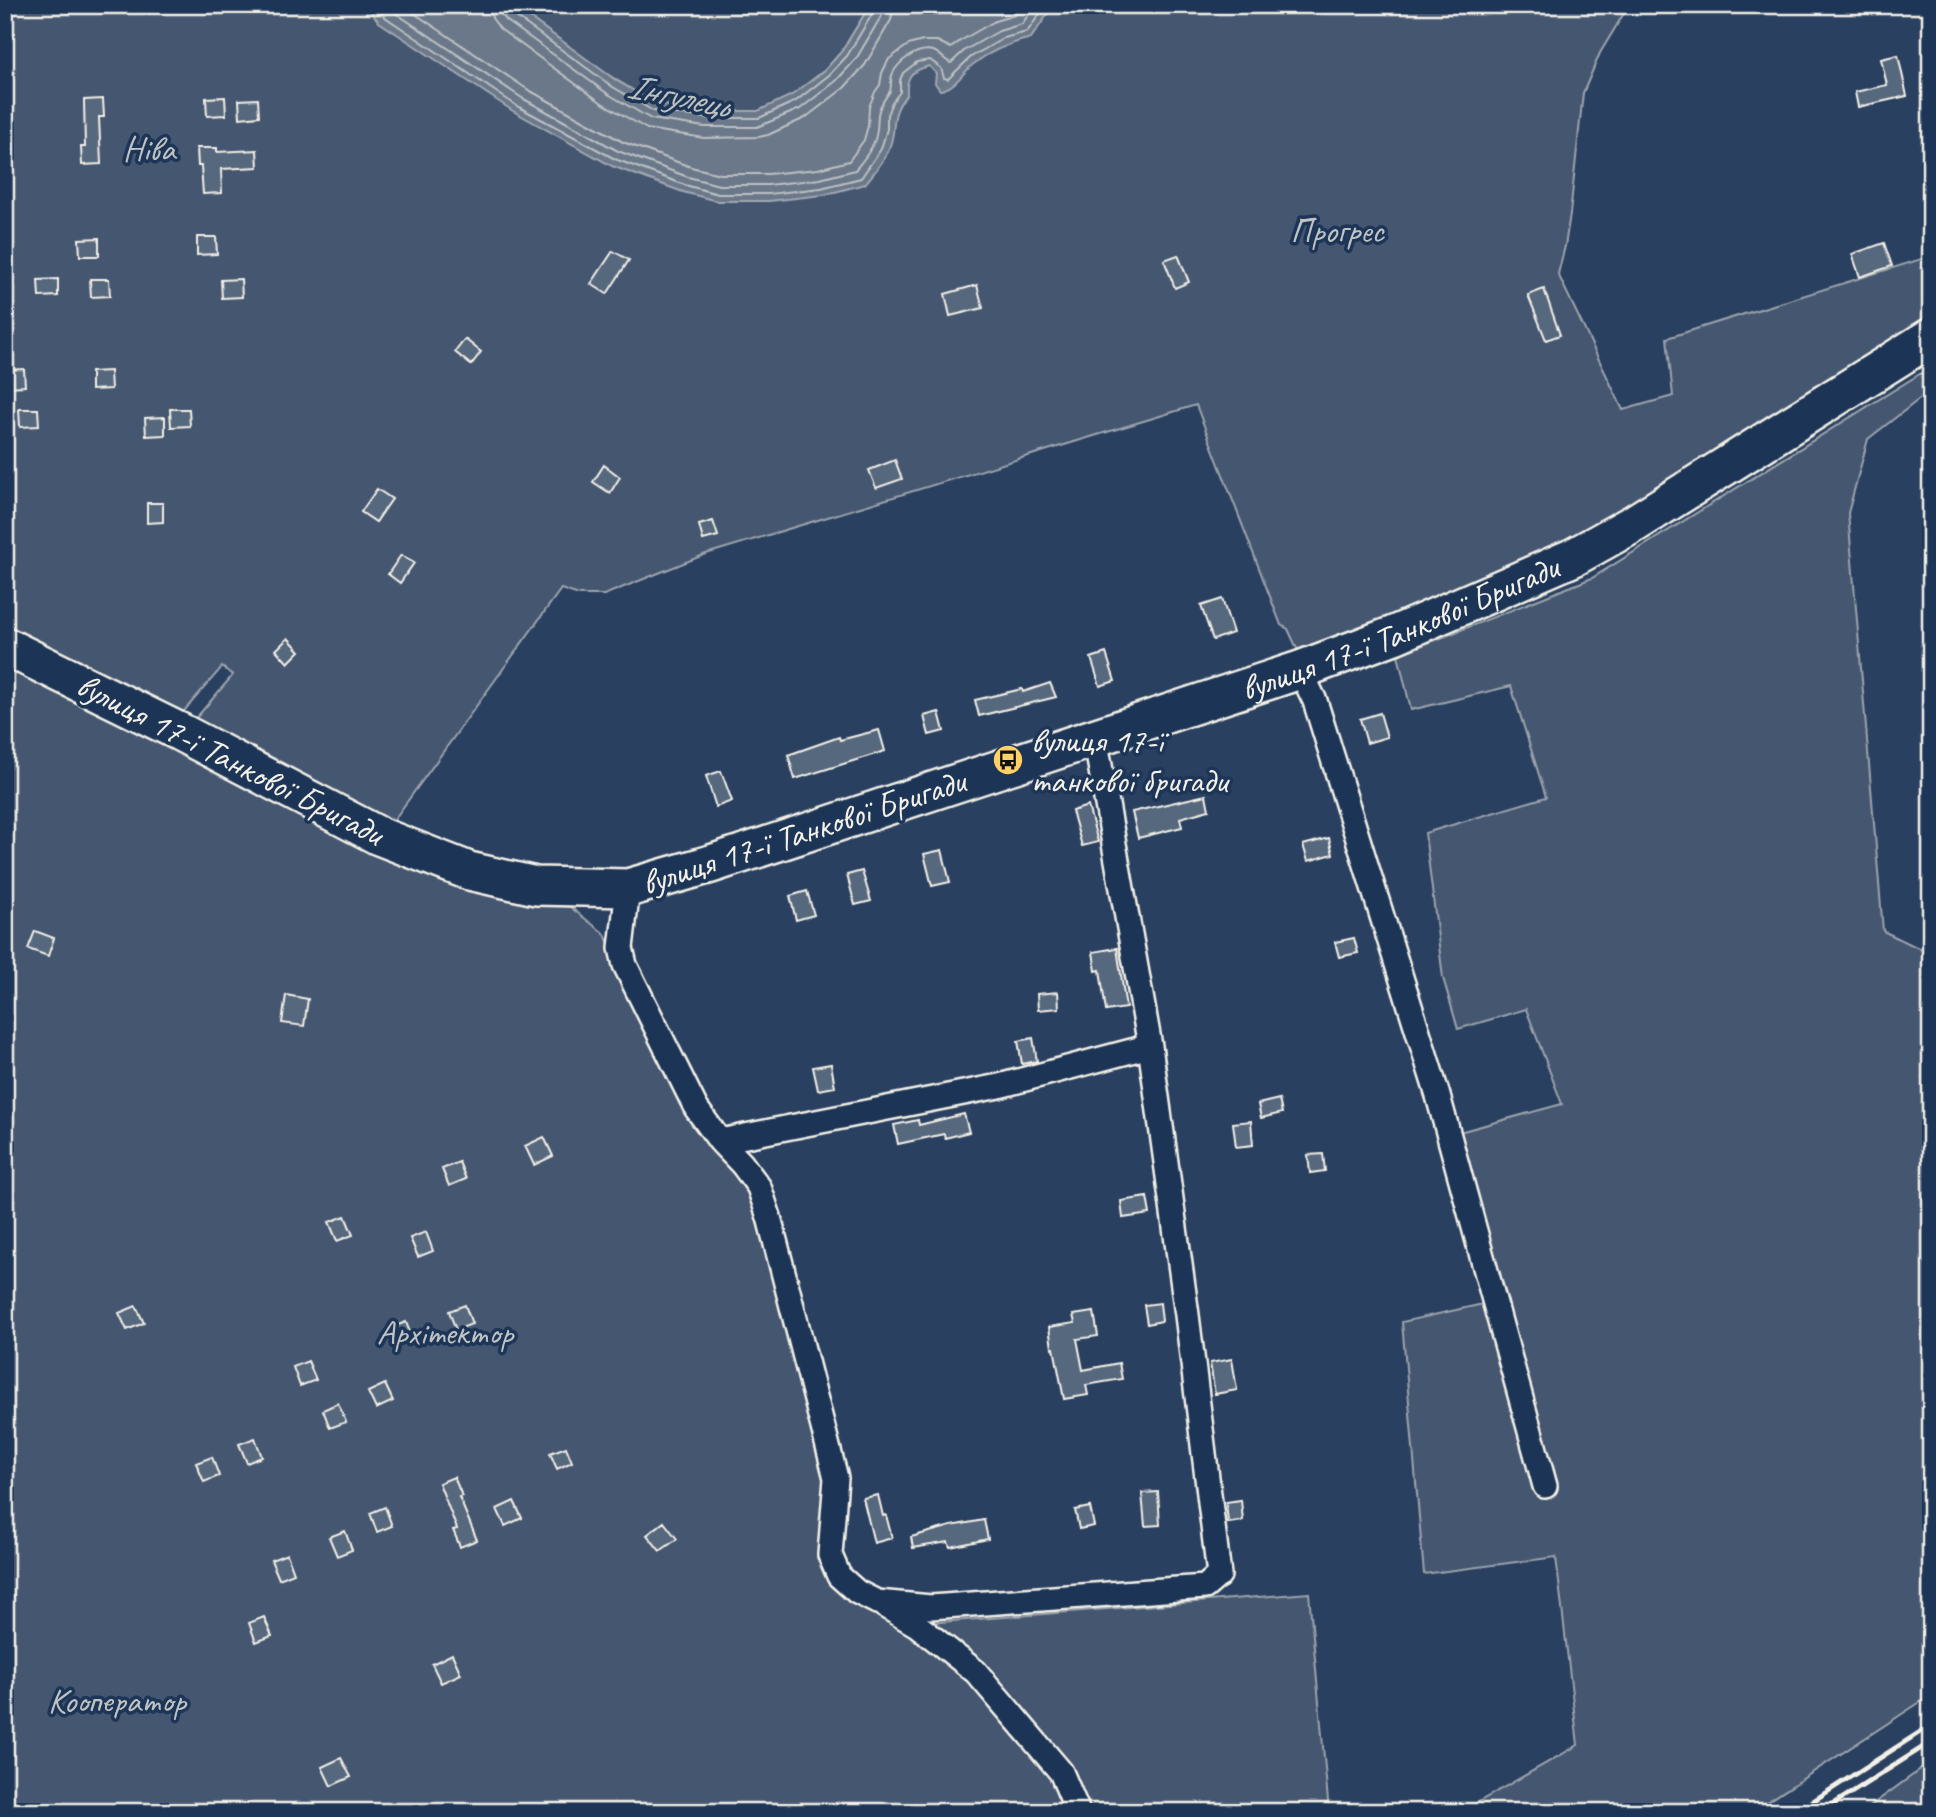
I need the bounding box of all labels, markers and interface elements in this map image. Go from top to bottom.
water label: Інгулець [623,61,738,130]
park label: Ніва [123,126,178,171]
park label: Прогрес [1290,208,1385,253]
street label: вулиця 17-ї Танкової Бригади [1235,543,1568,711]
street label: вулиця 17-ї Танкової Бригади [69,662,394,857]
place label: вулиця 17-ї танкової бригади [1031,718,1231,803]
bus stop icon: вулиця 17-ї танкової бригади [991,743,1025,777]
street label: вулиця 17-ї Танкової Бригади [635,757,974,906]
park label: Архітектор [377,1310,515,1355]
park label: Кооператор [48,1678,188,1723]

